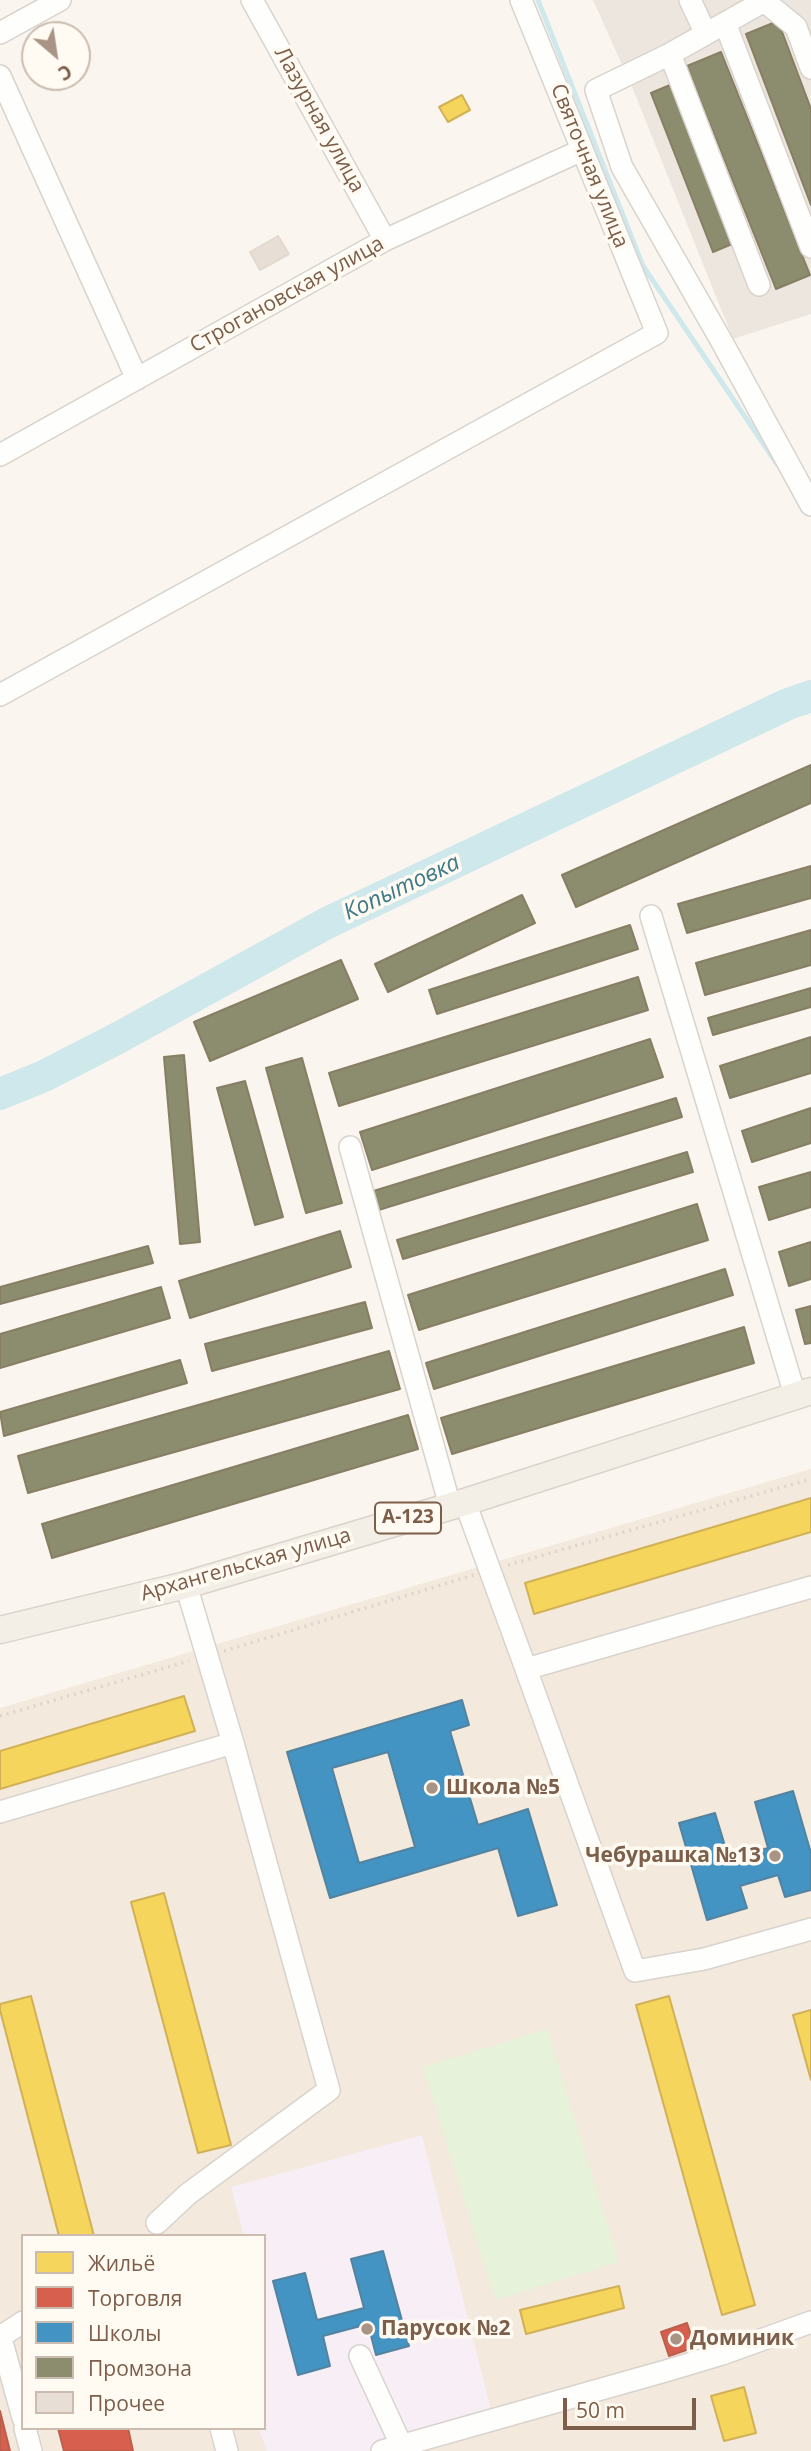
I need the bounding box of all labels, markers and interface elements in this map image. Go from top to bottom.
north arrow [21,21,91,91]
street label: Лазурная улица [269,43,369,197]
text: С [54,58,77,87]
street label: Святочная улица [545,80,633,252]
street label: Строгановская улица [186,231,388,359]
water label: Копытовка [340,849,464,927]
road number: А-123 [375,1502,441,1534]
street label: Архангельская улица [138,1523,354,1607]
place label: Школа №5 [446,1775,560,1801]
marker: Школа №5 [424,1780,440,1796]
place label: Чебурашка №13 [585,1843,761,1869]
marker: Чебурашка №13 [767,1848,783,1864]
legend [21,2234,266,2430]
text: Жильё [88,2249,155,2277]
text: Торговля [88,2284,182,2312]
place label: Парусок №2 [381,2316,510,2342]
text: Школы [88,2319,161,2347]
marker: Парусок №2 [359,2321,375,2337]
place label: Доминик [690,2326,794,2352]
marker: Доминик [668,2331,684,2347]
text: Промзона [88,2354,192,2382]
scale bar [566,2384,699,2428]
text: Прочее [88,2389,165,2417]
text: 50 m [576,2396,625,2424]

